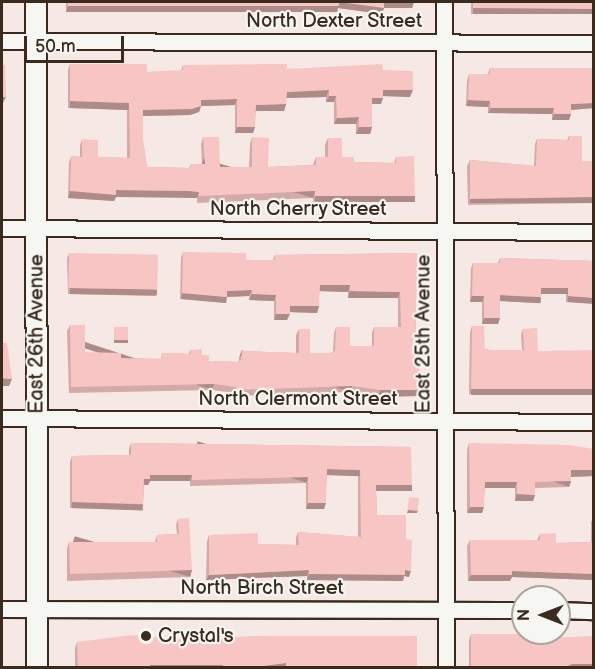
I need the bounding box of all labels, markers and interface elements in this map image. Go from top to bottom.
street label: North Dexter Street [246,9,422,33]
scale bar [27,24,128,62]
text: 50 m [35,36,76,57]
street label: North Cherry Street [209,197,387,221]
street label: East 26th Avenue [25,254,49,414]
street label: East 25th Avenue [412,255,436,413]
street label: North Clermont Street [198,387,398,411]
street label: North Birch Street [180,576,344,600]
north arrow [511,585,571,645]
text: N [515,609,534,621]
place label: Crystal's [158,624,234,648]
marker: Crystal's [139,629,153,643]

